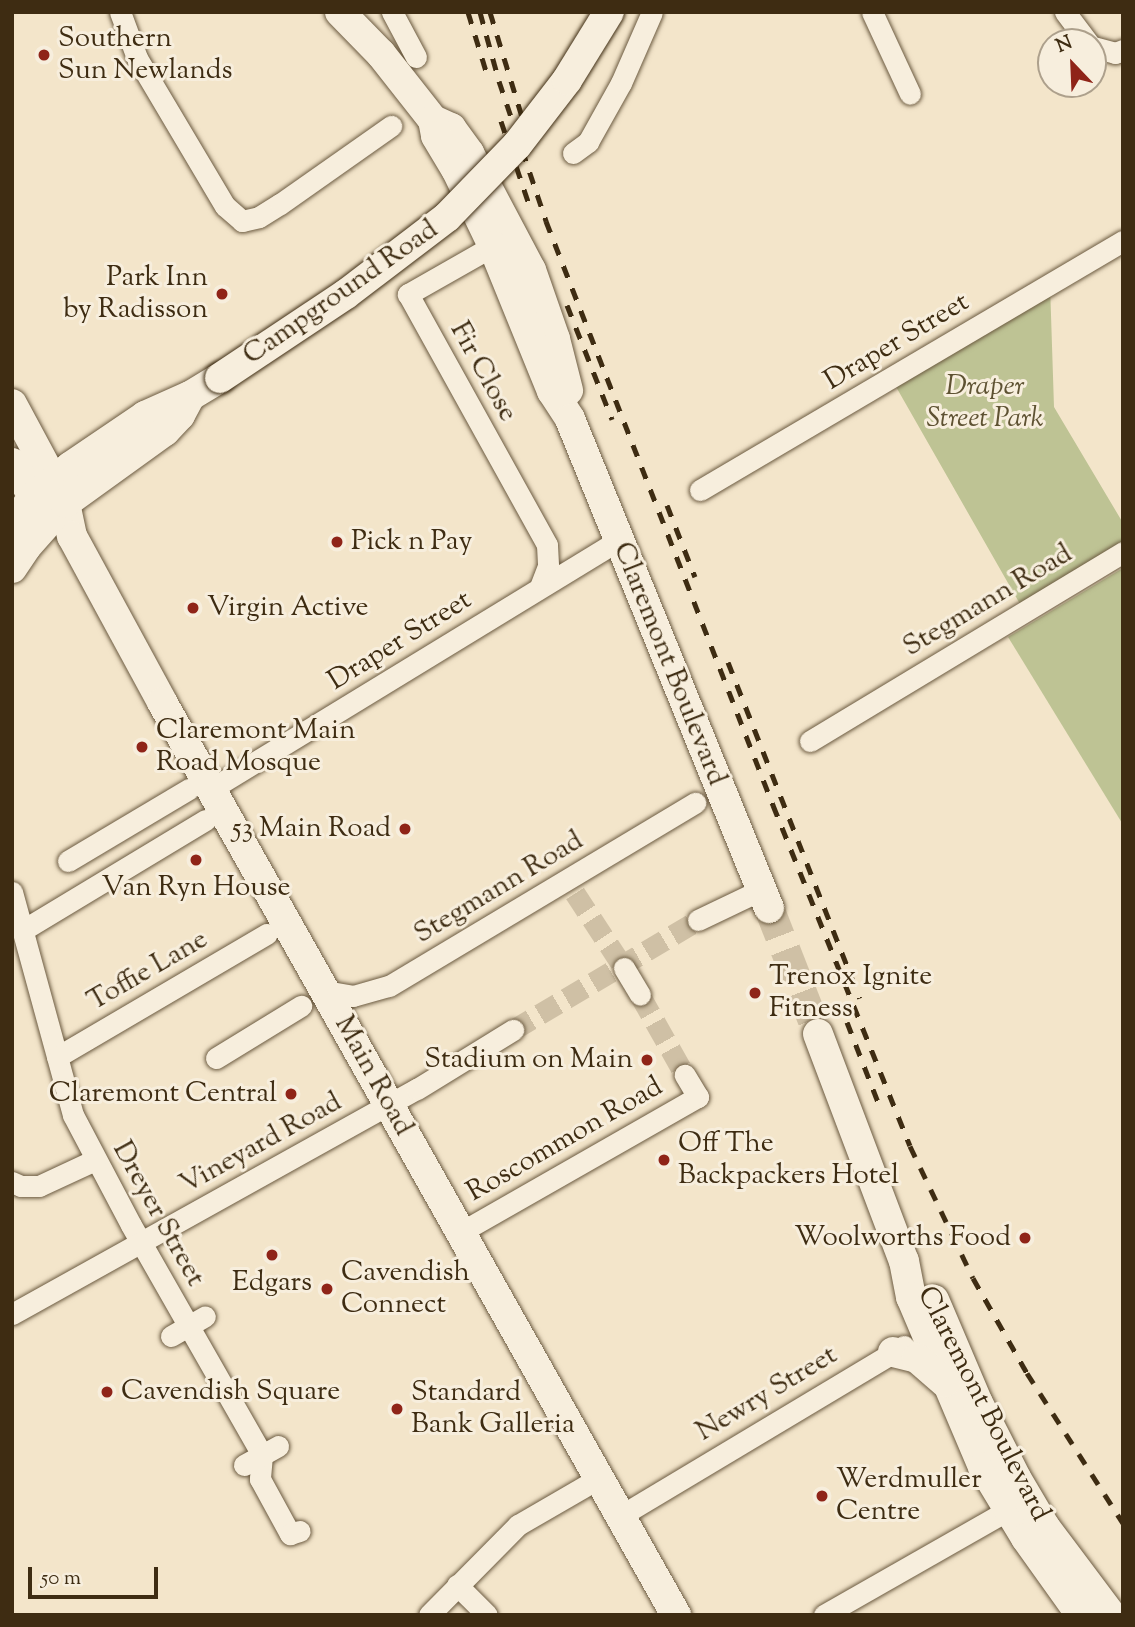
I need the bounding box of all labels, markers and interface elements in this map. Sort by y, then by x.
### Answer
place label: Southern Sun Newlands [58,22,233,88]
north arrow [1037,28,1107,98]
text: N [1052,30,1077,60]
marker: Southern Sun Newlands [36,47,52,63]
street label: Campground Road [237,213,445,373]
place label: Park Inn by Radisson [63,261,208,327]
marker: Park Inn by Radisson [214,286,230,302]
street label: Draper Street [819,286,975,398]
street label: Fir Close [442,316,524,428]
park label: Draper Street Park [927,370,1043,436]
place label: Pick n Pay [351,525,472,559]
marker: Pick n Pay [329,534,345,550]
street label: Stegmann Road [897,537,1079,665]
street label: Claremont Boulevard [605,538,733,790]
street label: Draper Street [322,584,478,698]
place label: Virgin Active [207,591,369,625]
marker: Virgin Active [185,600,201,616]
place label: Claremont Main Road Mosque [156,714,356,780]
marker: Claremont Main Road Mosque [134,739,150,755]
place label: 53 Main Road [232,812,391,846]
marker: 53 Main Road [397,821,413,837]
street label: Stegmann Road [408,824,590,952]
marker: Van Ryn House [188,852,204,868]
place label: Van Ryn House [101,871,291,905]
street label: Toffie Lane [82,923,214,1019]
place label: Trenox Ignite Fitness [769,960,932,1026]
marker: Trenox Ignite Fitness [747,985,763,1001]
street label: Main Road [326,1010,420,1142]
place label: Stadium on Main [424,1043,633,1077]
marker: Stadium on Main [639,1052,655,1068]
street label: Roscommon Road [461,1070,669,1210]
place label: Claremont Central [49,1077,277,1111]
street label: Vineyard Road [174,1086,348,1202]
marker: Claremont Central [283,1086,299,1102]
place label: Off The Backpackers Hotel [678,1127,899,1193]
street label: Dreyer Street [104,1136,212,1292]
marker: Off The Backpackers Hotel [656,1152,672,1168]
place label: Woolworths Food [794,1221,1011,1255]
marker: Woolworths Food [1017,1230,1033,1246]
marker: Edgars [264,1247,280,1263]
place label: Cavendish Connect [341,1256,470,1322]
place label: Edgars [232,1266,312,1300]
marker: Cavendish Connect [319,1281,335,1297]
street label: Claremont Boulevard [909,1281,1057,1527]
street label: Newry Street [691,1339,843,1449]
place label: Cavendish Square [121,1375,340,1409]
place label: Standard Bank Galleria [411,1376,575,1442]
marker: Cavendish Square [99,1384,115,1400]
marker: Standard Bank Galleria [389,1401,405,1417]
place label: Werdmuller Centre [836,1463,982,1529]
marker: Werdmuller Centre [814,1488,830,1504]
scale bar [32,1554,161,1598]
text: 50 m [41,1564,81,1594]

